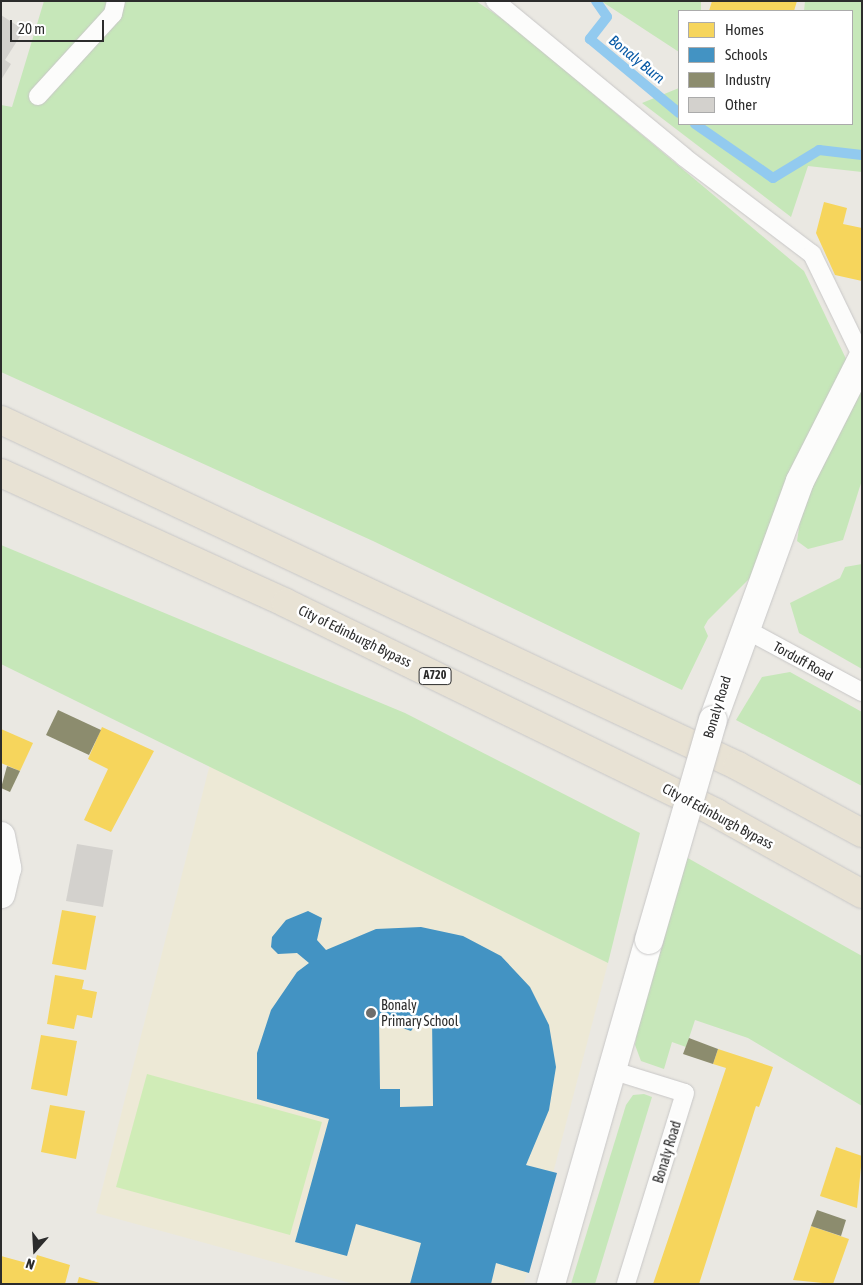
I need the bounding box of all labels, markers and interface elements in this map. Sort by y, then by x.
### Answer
scale bar [12,10,106,42]
legend [678,10,853,125]
text: 20 m [18,20,45,37]
text: Homes [725,21,764,38]
water label: Bonaly Burn [605,31,669,87]
text: Schools [725,46,768,63]
text: Industry [725,71,771,88]
text: Other [725,96,757,113]
street label: City of Edinburgh Bypass [296,601,414,671]
street label: Torduff Road [770,638,836,684]
road number: A720 [418,666,452,686]
street label: Bonaly Road [700,674,734,740]
street label: City of Edinburgh Bypass [660,780,776,852]
place label: Bonaly Primary School [381,997,458,1030]
marker: Bonaly Primary School [365,1007,377,1019]
street label: Bonaly Road [650,1119,684,1185]
north arrow [10,1225,60,1275]
text: N [24,1255,37,1273]

